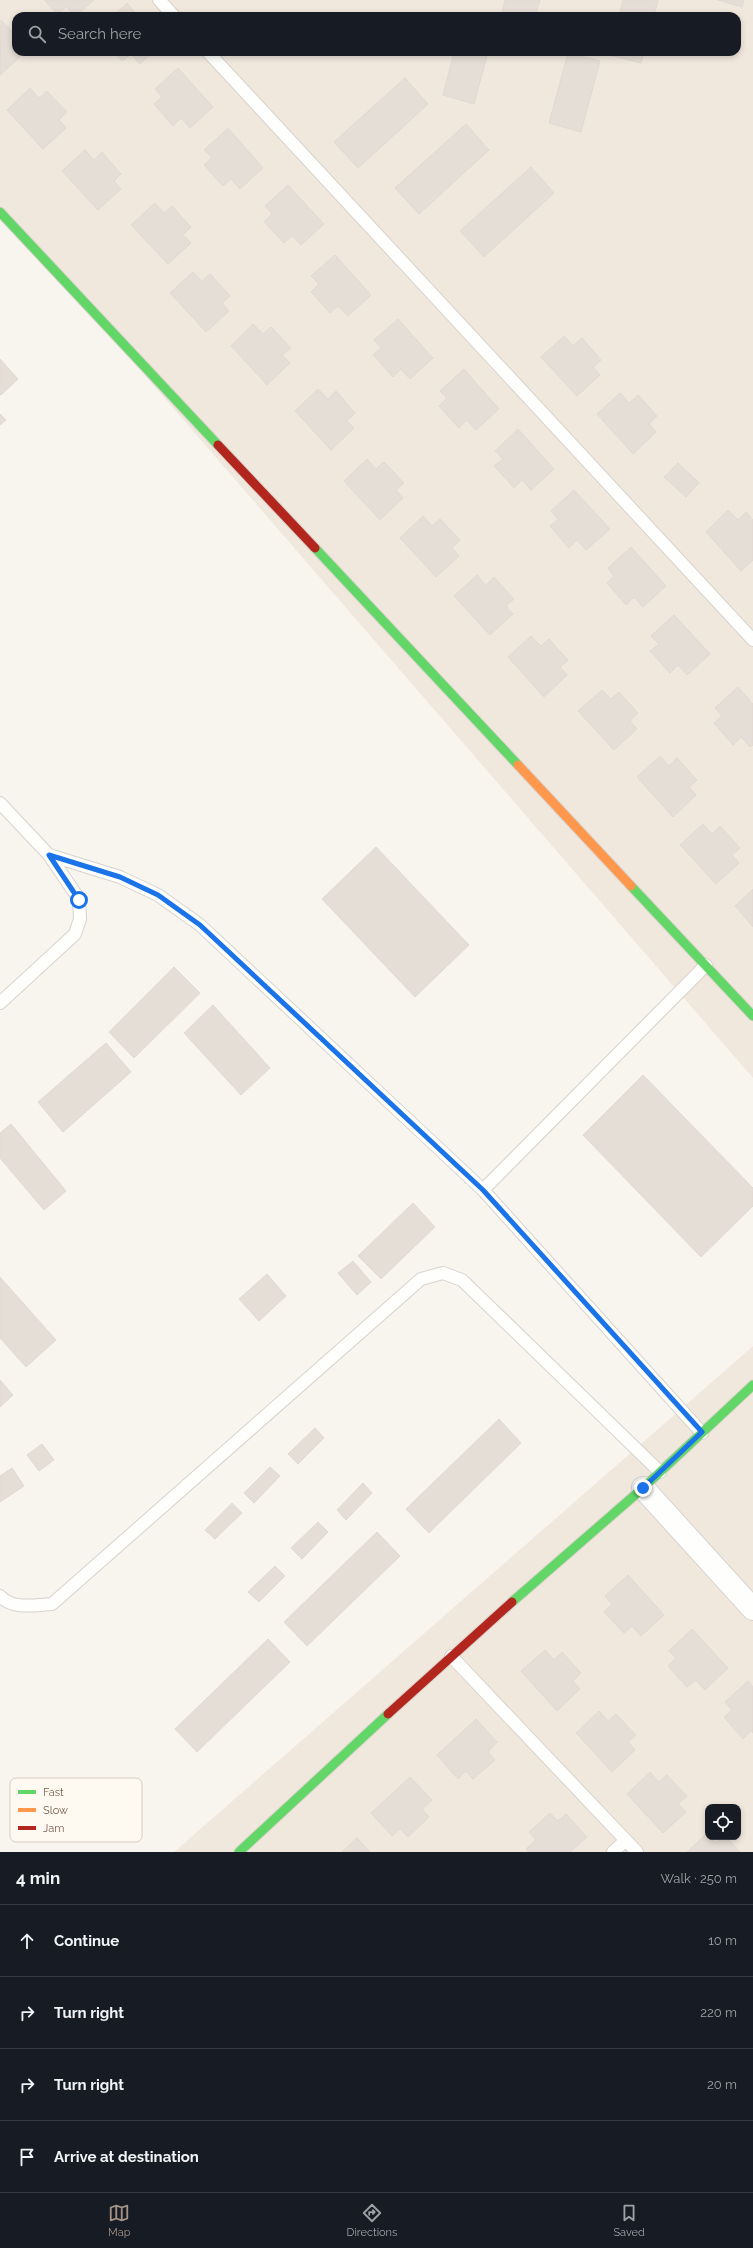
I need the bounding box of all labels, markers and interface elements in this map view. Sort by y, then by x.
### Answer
search box [12,12,741,56]
icon: search [26,23,48,45]
text: Search here [58,25,141,43]
route start [70,891,88,909]
route end [634,1479,652,1497]
legend [10,1778,142,1842]
text: Fast [43,1786,64,1799]
text: Slow [43,1804,68,1817]
map controls [705,1804,741,1840]
button: locate [705,1804,741,1840]
text: Jam [43,1822,64,1835]
text: 4 min [16,1868,60,1888]
text: Walk · 250 m [660,1871,737,1886]
icon: ahead [16,1930,38,1952]
text: Continue [54,1932,119,1950]
text: 10 m [708,1933,737,1948]
icon: right [16,2002,38,2024]
text: Turn right [54,2004,124,2022]
text: 220 m [700,2005,737,2020]
icon: right [16,2074,38,2096]
text: Turn right [54,2076,124,2094]
text: 20 m [707,2077,737,2092]
icon: arrive [16,2146,38,2168]
text: Arrive at destination [54,2148,199,2166]
tab: Map [108,2202,130,2239]
tab: Directions [347,2202,397,2239]
tab: Saved [613,2202,645,2239]

